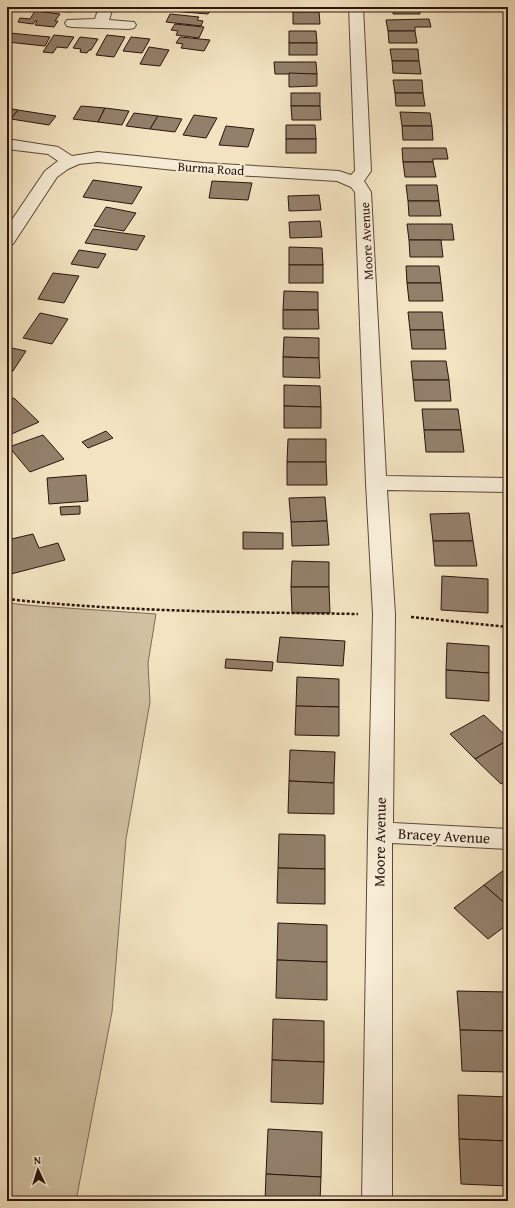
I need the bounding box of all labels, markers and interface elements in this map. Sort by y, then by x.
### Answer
street label: Burma Road [177,157,245,180]
street label: Moore Avenue [355,202,378,280]
street label: Moore Avenue [368,797,391,887]
street label: Bracey Avenue [397,823,491,848]
north arrow [18,1150,58,1190]
text: N [33,1152,42,1168]

